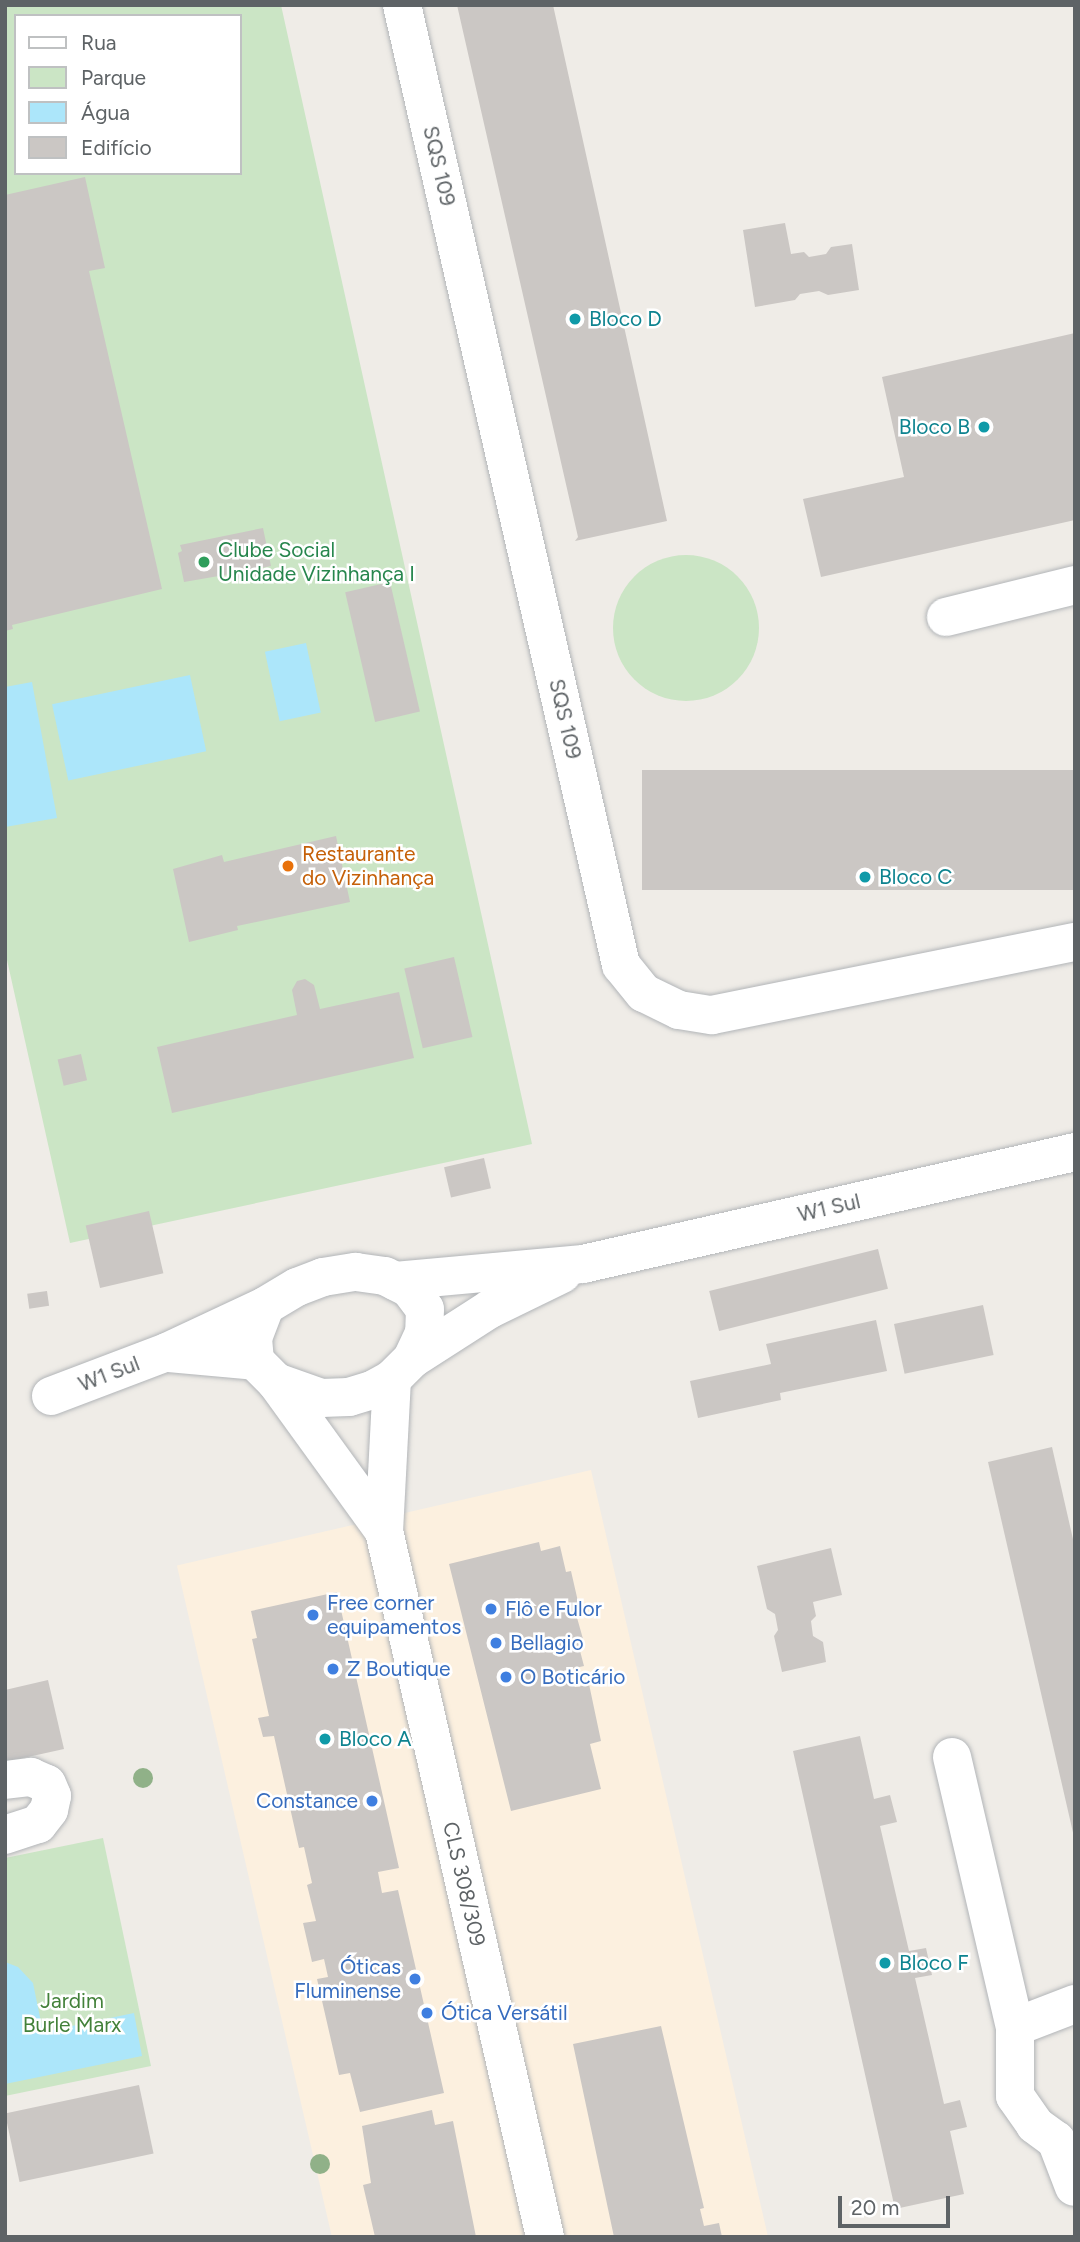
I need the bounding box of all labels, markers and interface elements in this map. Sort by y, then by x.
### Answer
legend [14,14,242,175]
text: Rua [81,30,117,55]
text: Parque [81,65,146,90]
text: Água [81,100,130,125]
street label: SQS 109 [418,124,460,208]
text: Edifício [81,135,152,160]
place label: Bloco D [589,306,662,332]
marker: Bloco D [567,311,583,327]
place label: Bloco B [899,414,970,440]
marker: Bloco B [976,419,992,435]
place label: Clube Social Unidade Vizinhança I [218,537,415,587]
marker: Clube Social Unidade Vizinhança I [196,554,212,570]
street label: SQS 109 [544,677,586,761]
place label: Restaurante do Vizinhança [302,841,434,891]
marker: Restaurante do Vizinhança [280,858,296,874]
place label: Bloco C [879,864,952,890]
marker: Bloco C [857,869,873,885]
street label: W1 Sul [795,1189,863,1227]
street label: W1 Sul [75,1351,143,1397]
place label: Free corner equipamentos [327,1590,461,1640]
place label: Flô e Fulor [505,1596,602,1622]
marker: Flô e Fulor [483,1601,499,1617]
marker: Free corner equipamentos [305,1607,321,1623]
place label: Bellagio [510,1630,584,1656]
marker: Bellagio [488,1635,504,1651]
place label: Z Boutique [347,1656,451,1682]
marker: Z Boutique [325,1661,341,1677]
place label: O Boticário [520,1664,626,1690]
marker: O Boticário [498,1669,514,1685]
place label: Bloco A [339,1726,412,1752]
marker: Bloco A [317,1731,333,1747]
place label: Constance [256,1788,358,1814]
marker: Constance [364,1793,380,1809]
street label: CLS 308/309 [437,1819,491,1949]
place label: Bloco F [899,1950,969,1976]
place label: Óticas Fluminense [294,1954,401,2004]
marker: Bloco F [877,1955,893,1971]
marker: Óticas Fluminense [407,1971,423,1987]
park label: Jardim Burle Marx [23,1988,121,2038]
place label: Ótica Versátil [441,2000,568,2026]
marker: Ótica Versátil [419,2005,435,2021]
scale bar [842,2182,954,2226]
text: 20 m [851,2195,899,2220]

